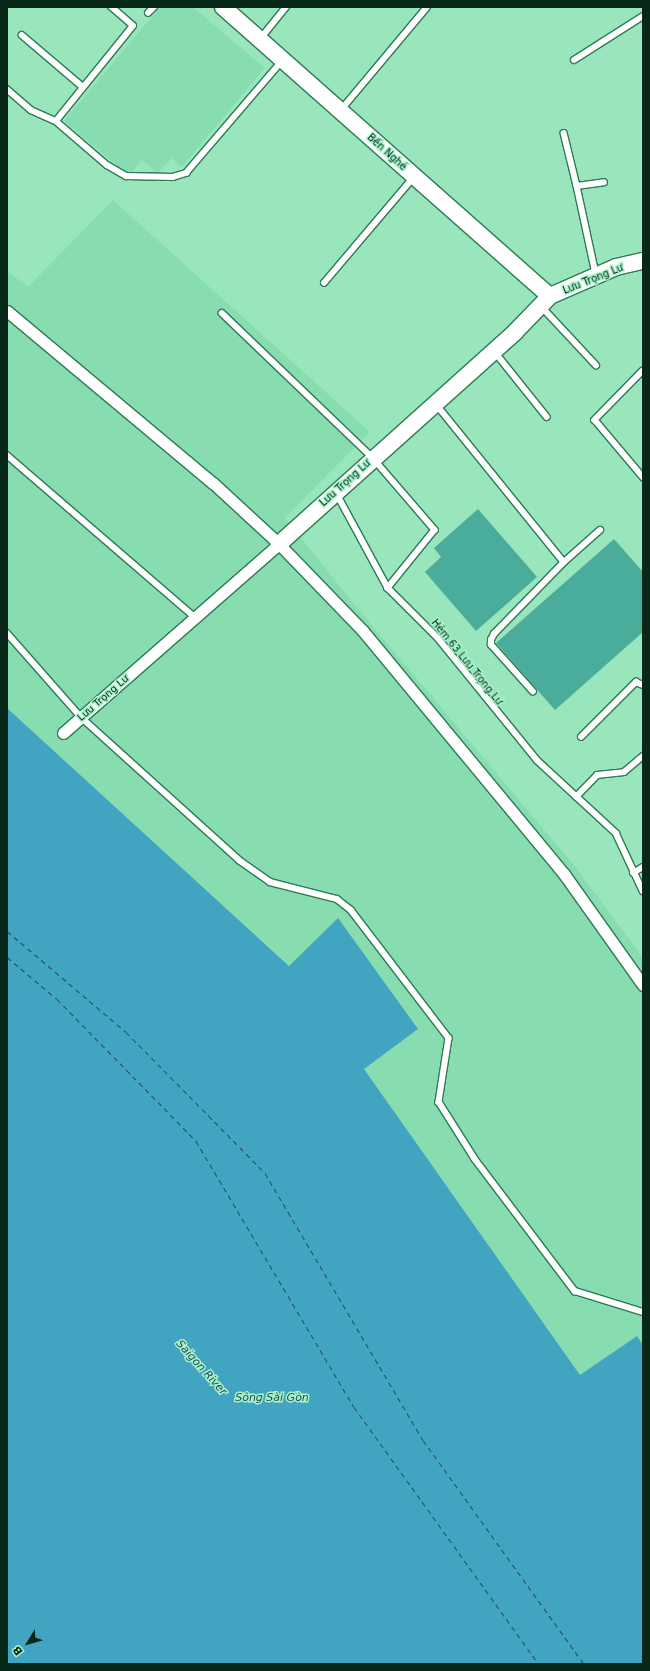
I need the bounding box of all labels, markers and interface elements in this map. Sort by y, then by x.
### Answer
street label: Bến Nghé [365,131,409,173]
street label: Lưu Trọng Lư [561,261,625,297]
street label: Lưu Trọng Lư [317,457,373,509]
street label: Hẻm 63 Lưu Trọng Lư [429,617,505,707]
street label: Lưu Trọng Lư [75,672,131,724]
water label: Saigon River [173,1338,229,1398]
water label: Sông Sài Gòn [235,1391,309,1405]
north arrow [8,1623,48,1663]
text: B [10,1643,26,1658]

